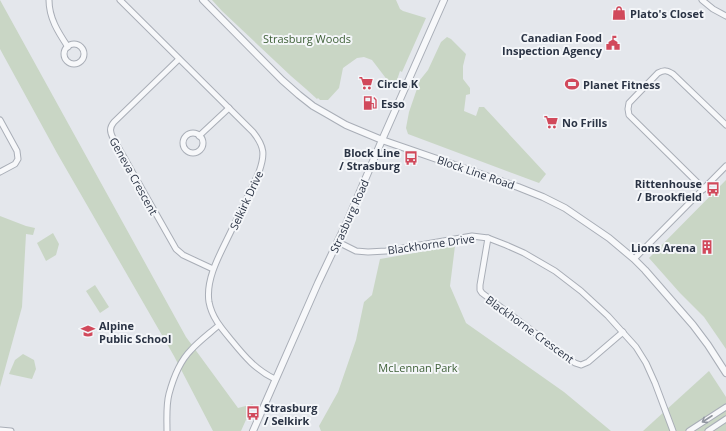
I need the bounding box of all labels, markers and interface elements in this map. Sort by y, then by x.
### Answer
shop icon: Plato's Closet [611,5,627,21]
place label: Plato's Closet [630,6,704,21]
place label: Canadian Food Inspection Agency [502,30,603,58]
park label: Strasburg Woods [263,31,351,46]
public building icon: Canadian Food Inspection Agency [605,35,621,51]
supermarket icon: Circle K [358,75,374,91]
place label: Circle K [377,76,419,91]
sports icon: Planet Fitness [564,76,580,92]
place label: Planet Fitness [583,77,661,92]
fuel station icon: Esso [362,95,378,111]
place label: Esso [381,96,405,111]
supermarket icon: No Frills [543,114,559,130]
place label: No Frills [562,115,608,130]
street label: Geneva Crescent [106,135,162,218]
place label: Block Line / Strasburg [339,145,401,173]
bus stop icon: Block Line / Strasburg [403,150,419,166]
street label: Block Line Road [435,152,517,192]
street label: Selkirk Drive [226,168,266,232]
place label: Rittenhouse / Brookfield [635,176,702,204]
street label: Strasburg Road [326,177,372,255]
bus stop icon: Rittenhouse / Brookfield [705,181,721,197]
street label: Blackhorne Drive [387,230,475,258]
building icon: Lions Arena [699,239,715,255]
place label: Lions Arena [631,240,696,255]
street label: Blackhorne Crescent [483,292,577,366]
place label: Alpine Public School [99,318,171,346]
school or university icon: Alpine Public School [80,323,96,339]
park label: McLennan Park [378,360,458,375]
place label: Strasburg / Selkirk [264,400,318,428]
bus stop icon: Strasburg / Selkirk [245,405,261,421]
one-way arrow [702,415,713,423]

